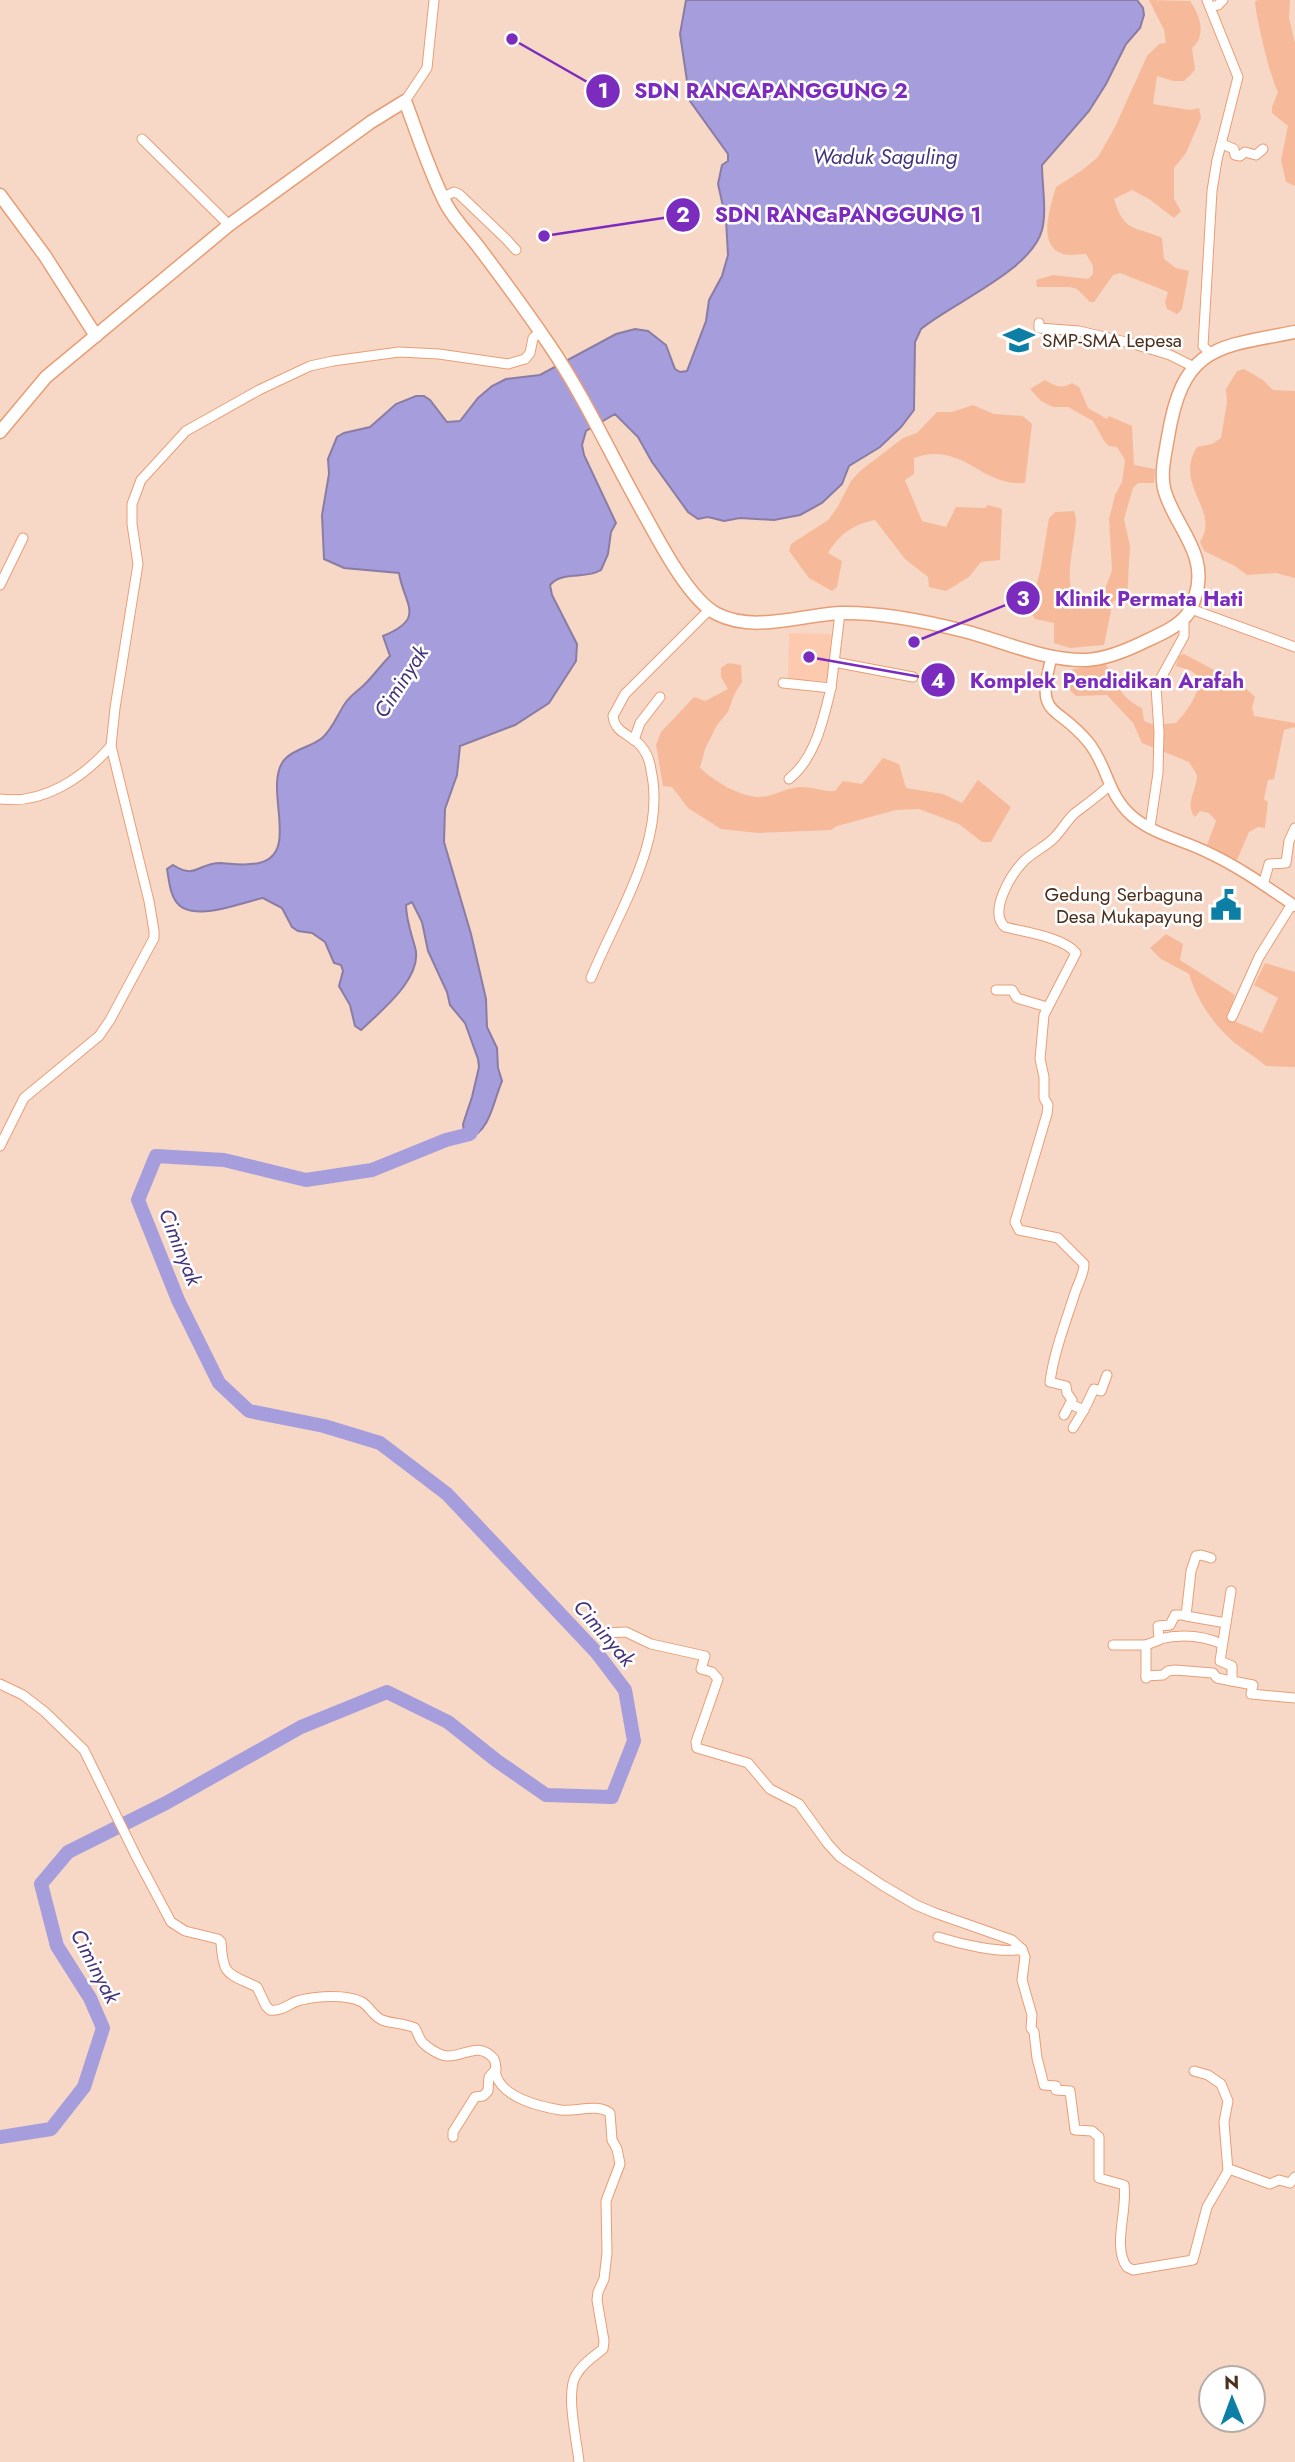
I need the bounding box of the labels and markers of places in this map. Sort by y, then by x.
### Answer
callout: SDN RANCAPANGGUNG 2 [585,70,922,112]
callout: SDN RANCaPANGGUNG 1 [665,194,995,236]
school or university icon: SMP-SMA Lepesa [1002,323,1036,357]
place label: SMP-SMA Lepesa [1042,327,1182,354]
callout: Klinik Permata Hati [1006,577,1257,619]
callout: Komplek Pendidikan Arafah [921,659,1258,701]
place label: Gedung Serbaguna Desa Mukapayung [1045,881,1203,930]
public building icon: Gedung Serbaguna Desa Mukapayung [1209,888,1243,922]

